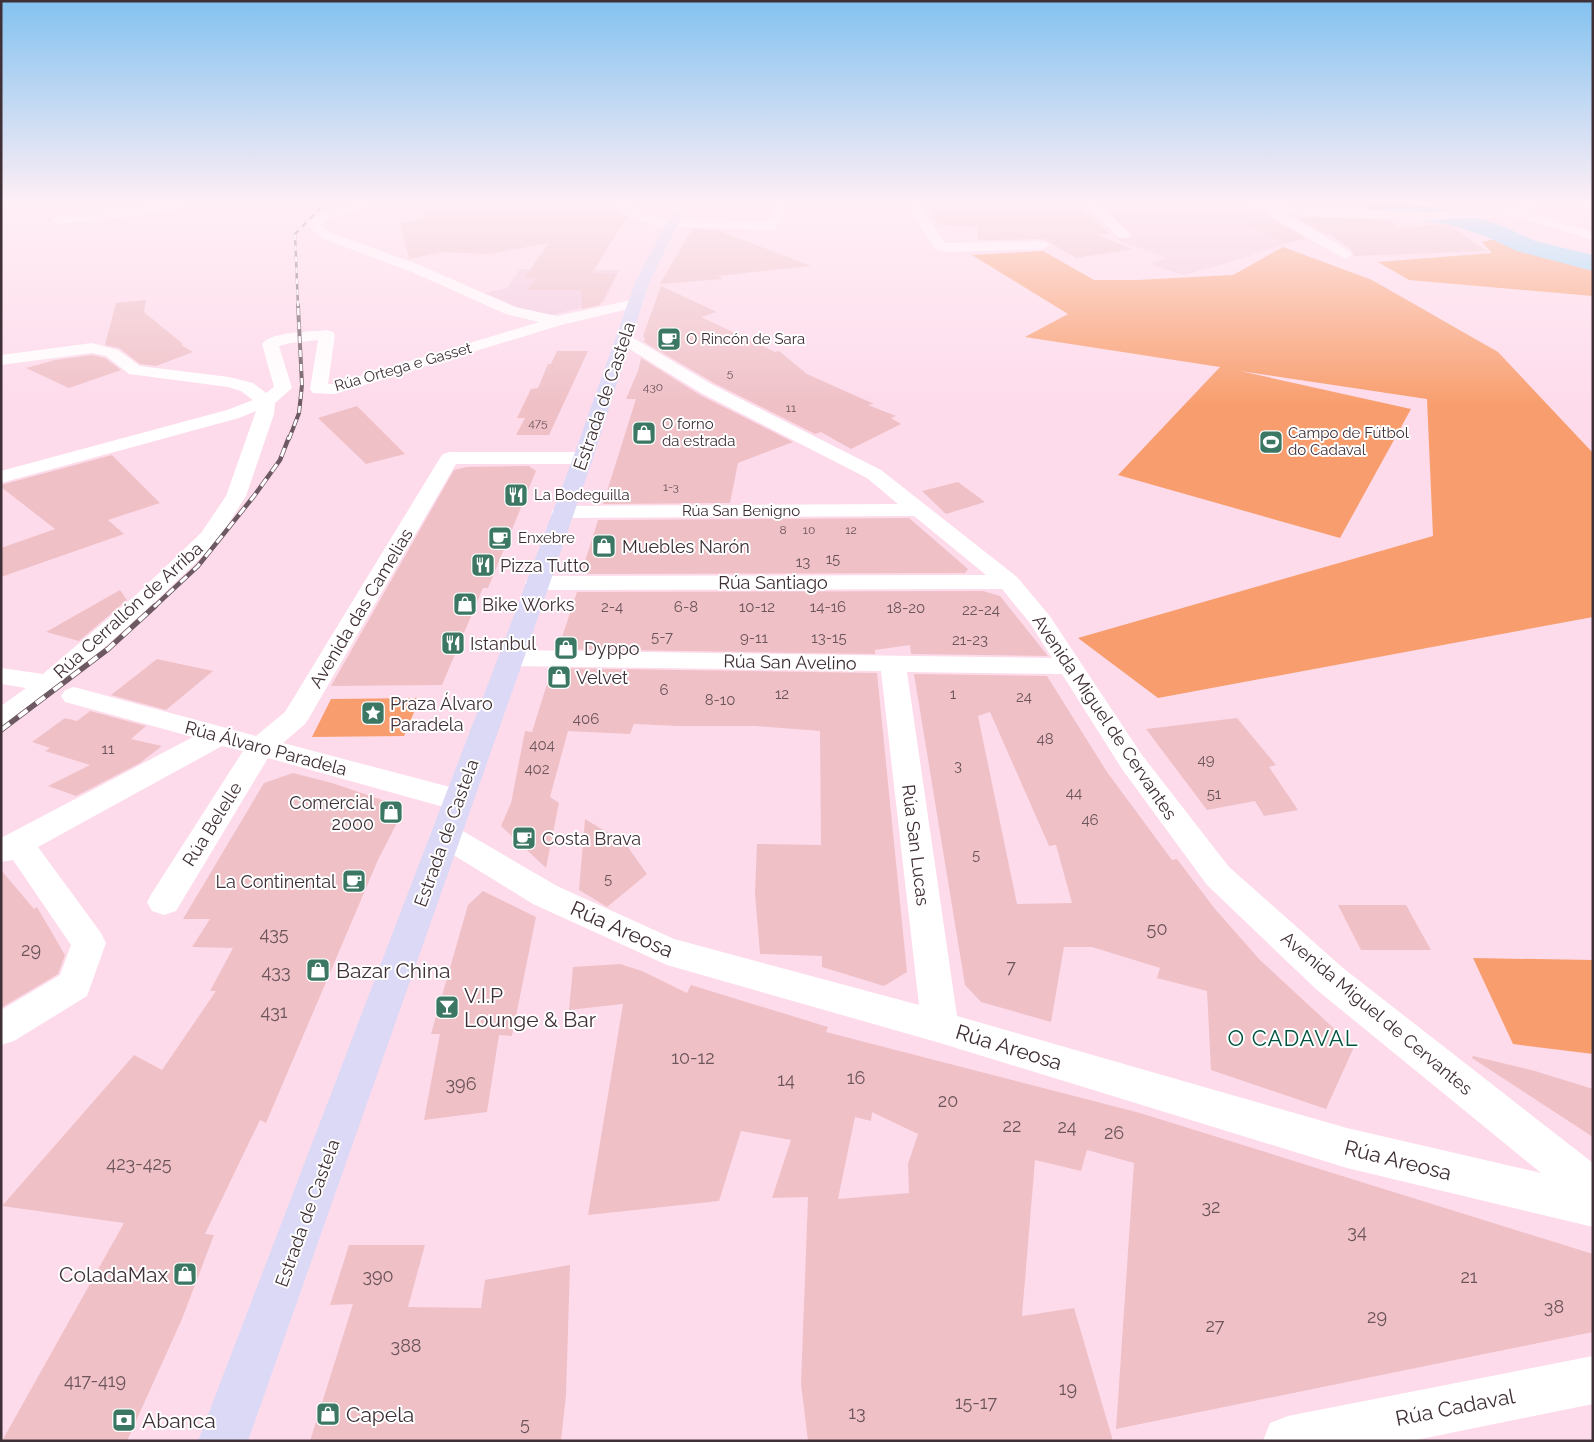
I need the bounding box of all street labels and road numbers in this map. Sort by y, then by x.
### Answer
street label: Estrada de Castela [569,319,639,473]
street label: Rúa Ortega e Gasset [332,339,474,395]
street label: Rúa San Benigno [682,502,800,520]
street label: Avenida das Camelias [305,524,417,692]
street label: Rúa Cerrallón de Arriba [49,538,207,682]
street label: Rúa Santiago [718,572,828,593]
street label: Avenida Miguel de Cervantes [1028,611,1182,824]
street label: Rúa San Avelino [723,650,857,674]
street label: Rúa Álvaro Paradela [183,715,350,780]
street label: Estrada de Castela [410,756,482,910]
street label: Rúa Belelle [178,778,246,870]
street label: Rúa San Lucas [898,783,934,907]
street label: Rúa Areosa [567,895,677,963]
street label: Avenida Miguel de Cervantes [1277,927,1477,1099]
street label: Rúa Areosa [953,1019,1065,1075]
street label: Rúa Areosa [1342,1135,1454,1185]
street label: Estrada de Castela [271,1136,343,1290]
street label: Rúa Cadaval [1393,1383,1517,1431]

